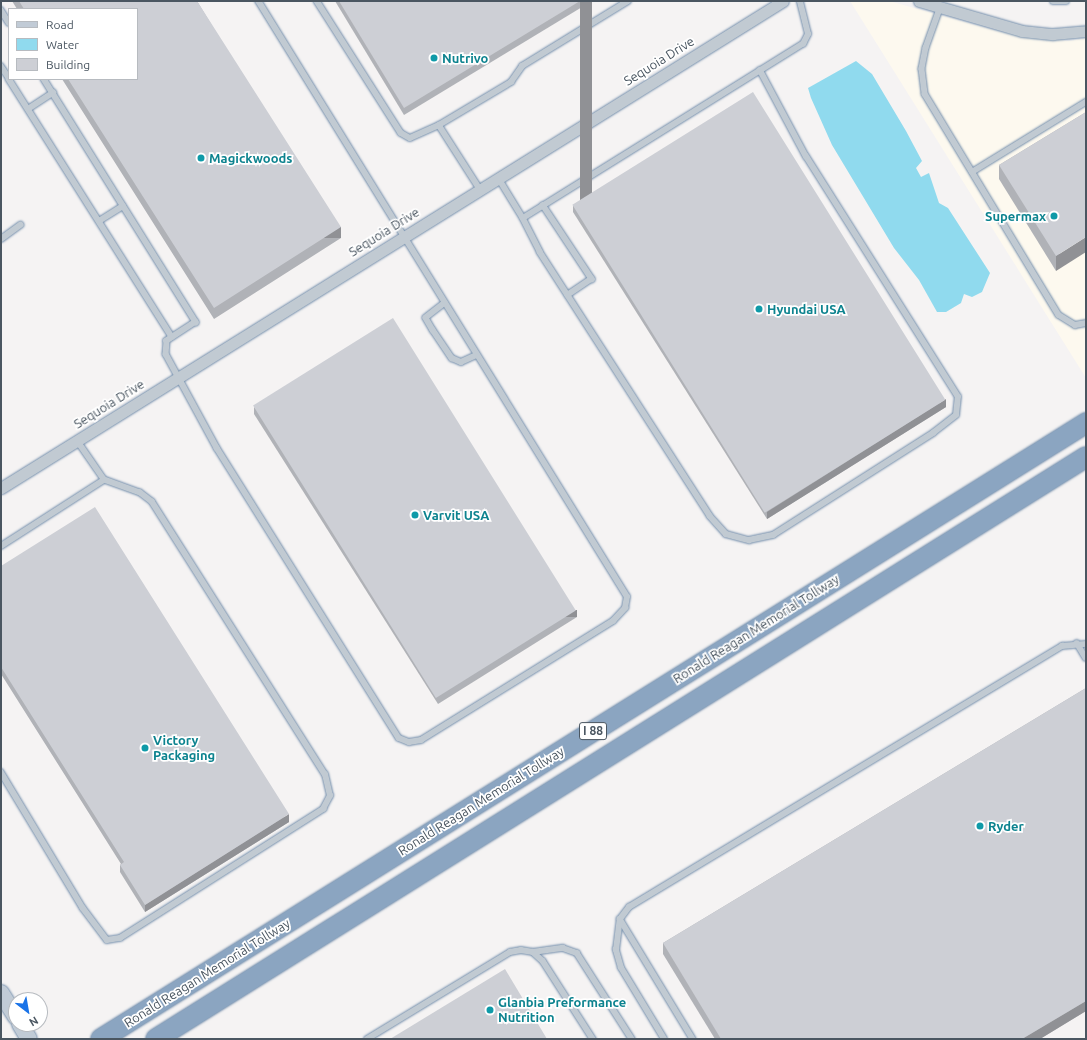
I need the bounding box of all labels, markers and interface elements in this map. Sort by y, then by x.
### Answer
legend [8,8,138,80]
text: Road [46,18,74,31]
street label: Sequoia Drive [621,33,697,89]
text: Water [46,38,79,51]
place label: Nutrivo [442,50,488,66]
marker: Nutrivo [429,53,439,63]
text: Building [46,58,90,71]
place label: Magickwoods [209,150,292,166]
marker: Magickwoods [196,153,206,163]
street label: Sequoia Drive [346,204,422,260]
place label: Supermax [985,208,1046,224]
marker: Supermax [1049,211,1059,221]
place label: Hyundai USA [767,301,846,317]
marker: Hyundai USA [754,304,764,314]
street label: Sequoia Drive [71,376,147,432]
place label: Varvit USA [423,507,489,523]
marker: Varvit USA [410,510,420,520]
street label: Ronald Reagan Memorial Tollway [670,571,842,687]
road number: I 88 [579,721,607,741]
place label: Victory Packaging [153,733,215,764]
marker: Victory Packaging [140,743,150,753]
street label: Ronald Reagan Memorial Tollway [395,743,567,859]
place label: Ryder [988,818,1024,834]
marker: Ryder [975,821,985,831]
street label: Ronald Reagan Memorial Tollway [121,915,293,1031]
north arrow [8,992,48,1032]
place label: Glanbia Preformance Nutrition [498,995,626,1026]
marker: Glanbia Preformance Nutrition [485,1005,495,1015]
text: N [27,1014,40,1029]

